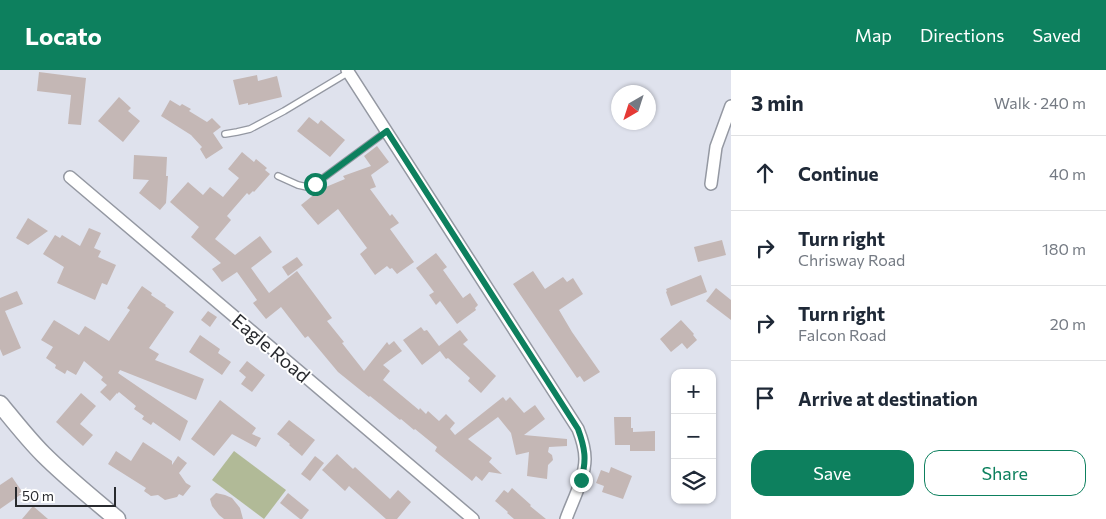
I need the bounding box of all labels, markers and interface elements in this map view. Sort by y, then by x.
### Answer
text: Locato [25,21,102,50]
text: Map [855,24,892,46]
text: Directions [920,24,1004,46]
text: Saved [1032,24,1081,46]
north arrow [611,85,656,130]
text: 3 min [751,90,804,115]
text: Walk · 240 m [994,93,1086,112]
icon: ahead [751,159,779,187]
text: Continue [798,162,878,185]
text: 40 m [1049,164,1086,183]
route start [304,173,327,196]
text: Turn right [798,227,885,250]
icon: right [751,234,779,262]
text: 180 m [1042,239,1086,258]
text: Chrisway Road [798,250,905,269]
text: Turn right [798,302,885,325]
street label: Eagle Road [228,308,315,387]
icon: right [751,309,779,337]
text: 20 m [1050,314,1086,333]
text: Falcon Road [798,325,886,344]
map controls [671,369,716,504]
button: + [671,369,716,414]
icon: arrive [751,384,779,412]
text: Arrive at destination [798,387,978,410]
button: − [671,414,716,459]
button: Save [751,450,914,496]
button: Share [924,450,1086,496]
button: layers [671,459,716,504]
route end [570,469,593,492]
scale bar [15,484,116,507]
text: 50 m [22,487,54,504]

